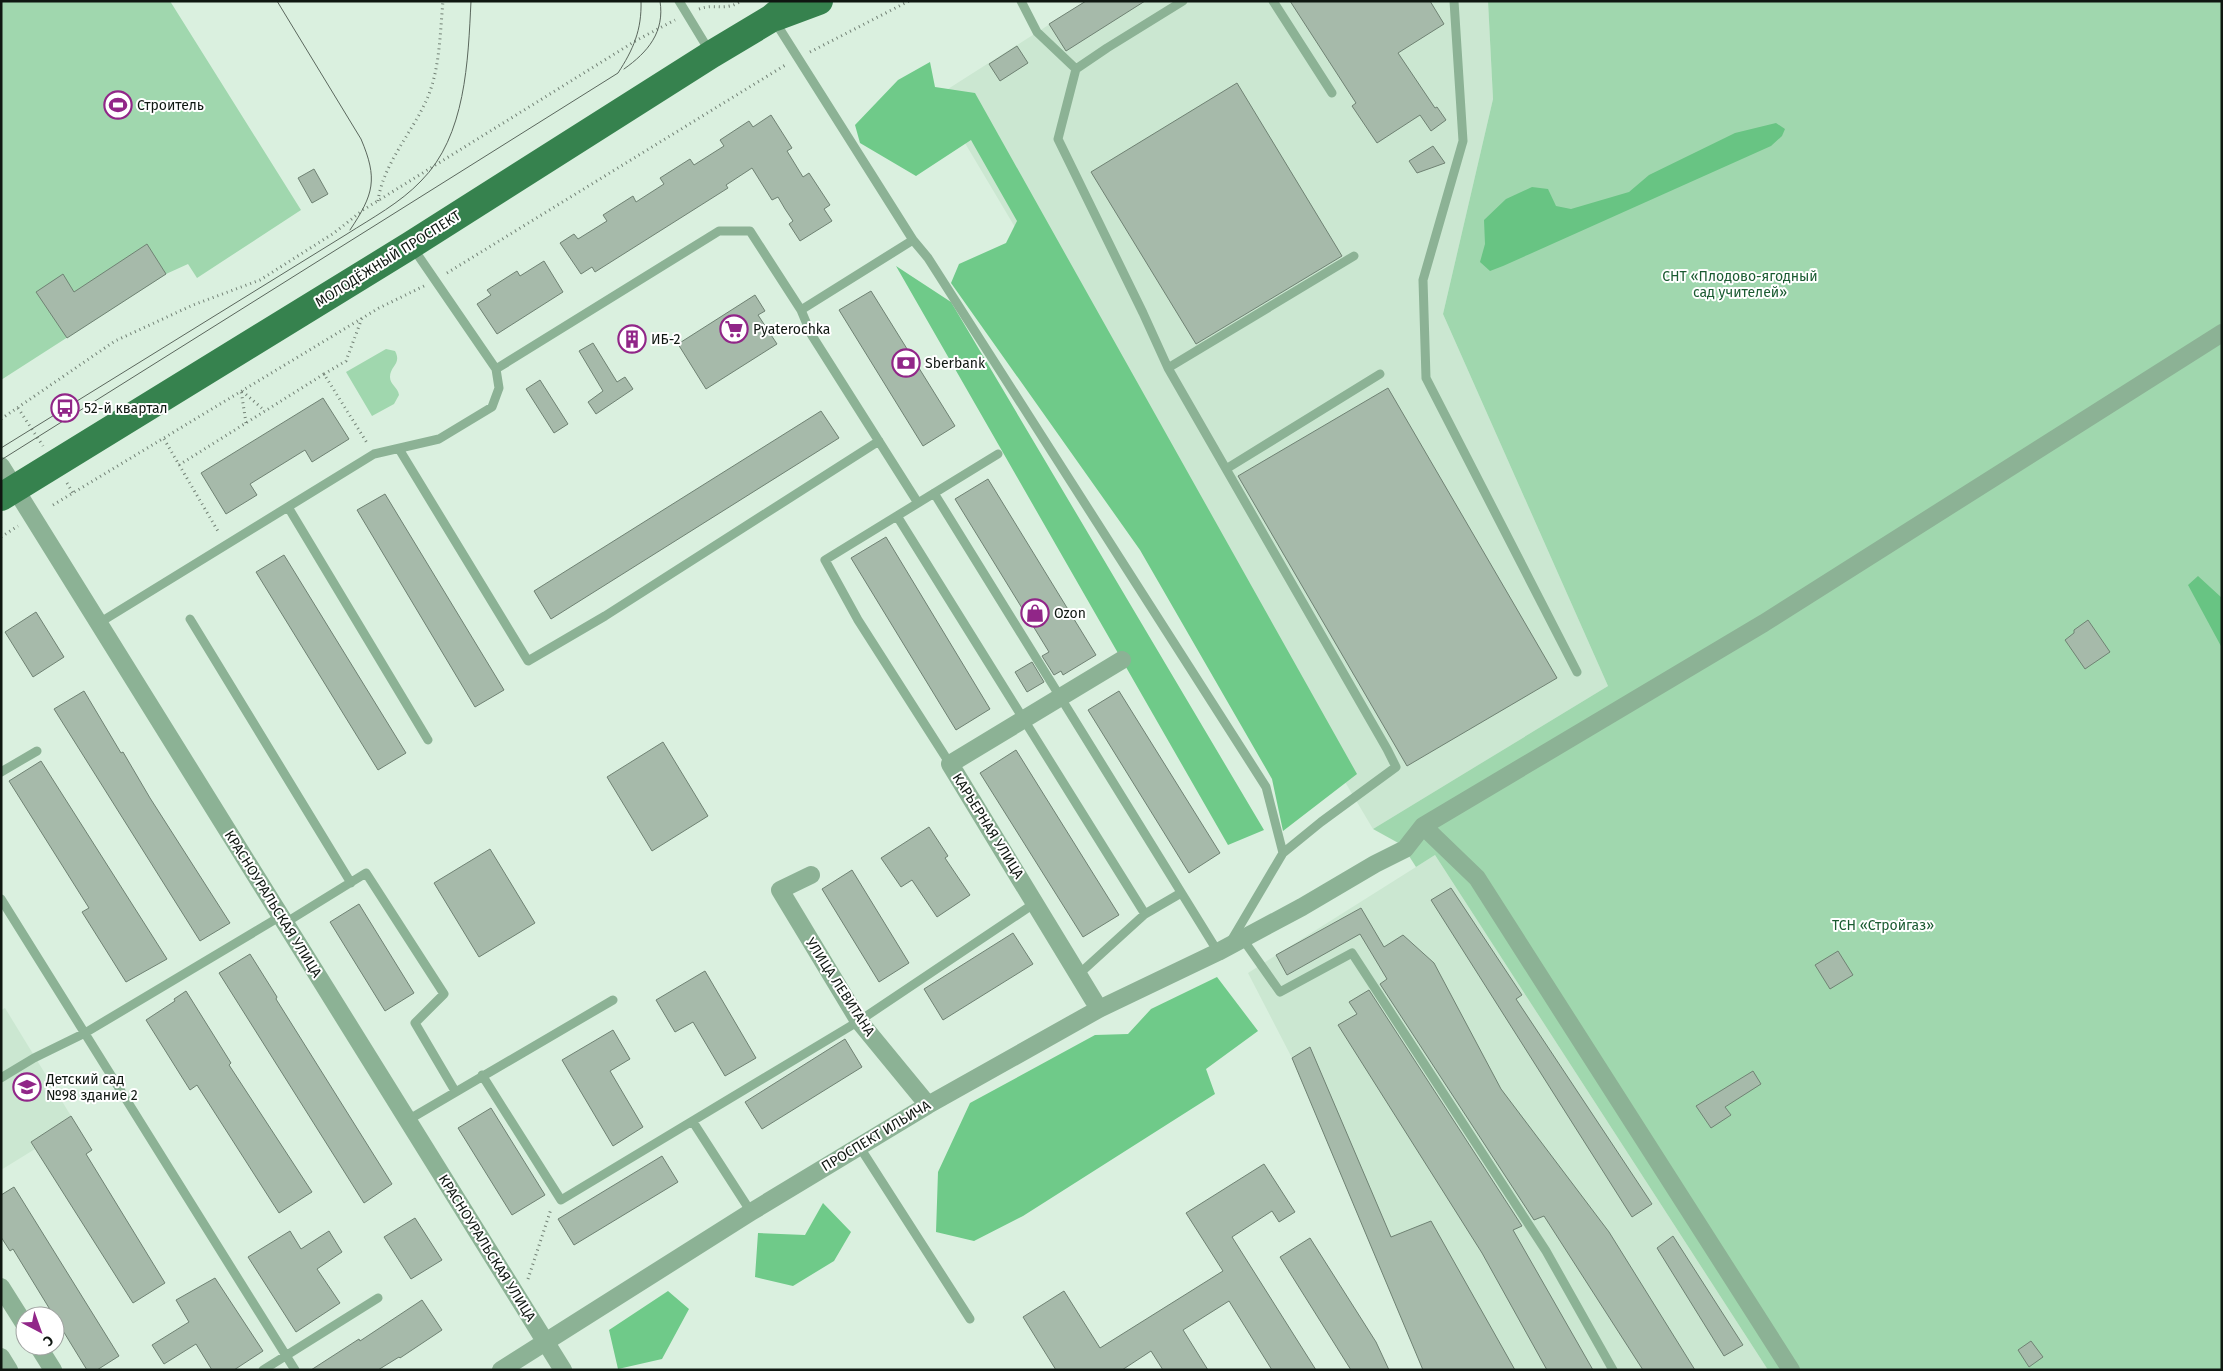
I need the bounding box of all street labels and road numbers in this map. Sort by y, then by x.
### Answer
street label: МОЛОДЁЖНЫЙ ПРОСПЕКТ [312,207,464,311]
street label: КАРЬЕРНАЯ УЛИЦА [949,770,1027,882]
street label: КРАСНОУРАЛЬСКАЯ УЛИЦА [221,827,325,981]
street label: УЛИЦА ЛЕВИТАНА [802,935,878,1039]
street label: ПРОСПЕКТ ИЛЬИЧА [818,1097,934,1175]
street label: КРАСНОУРАЛЬСКАЯ УЛИЦА [435,1171,539,1325]

